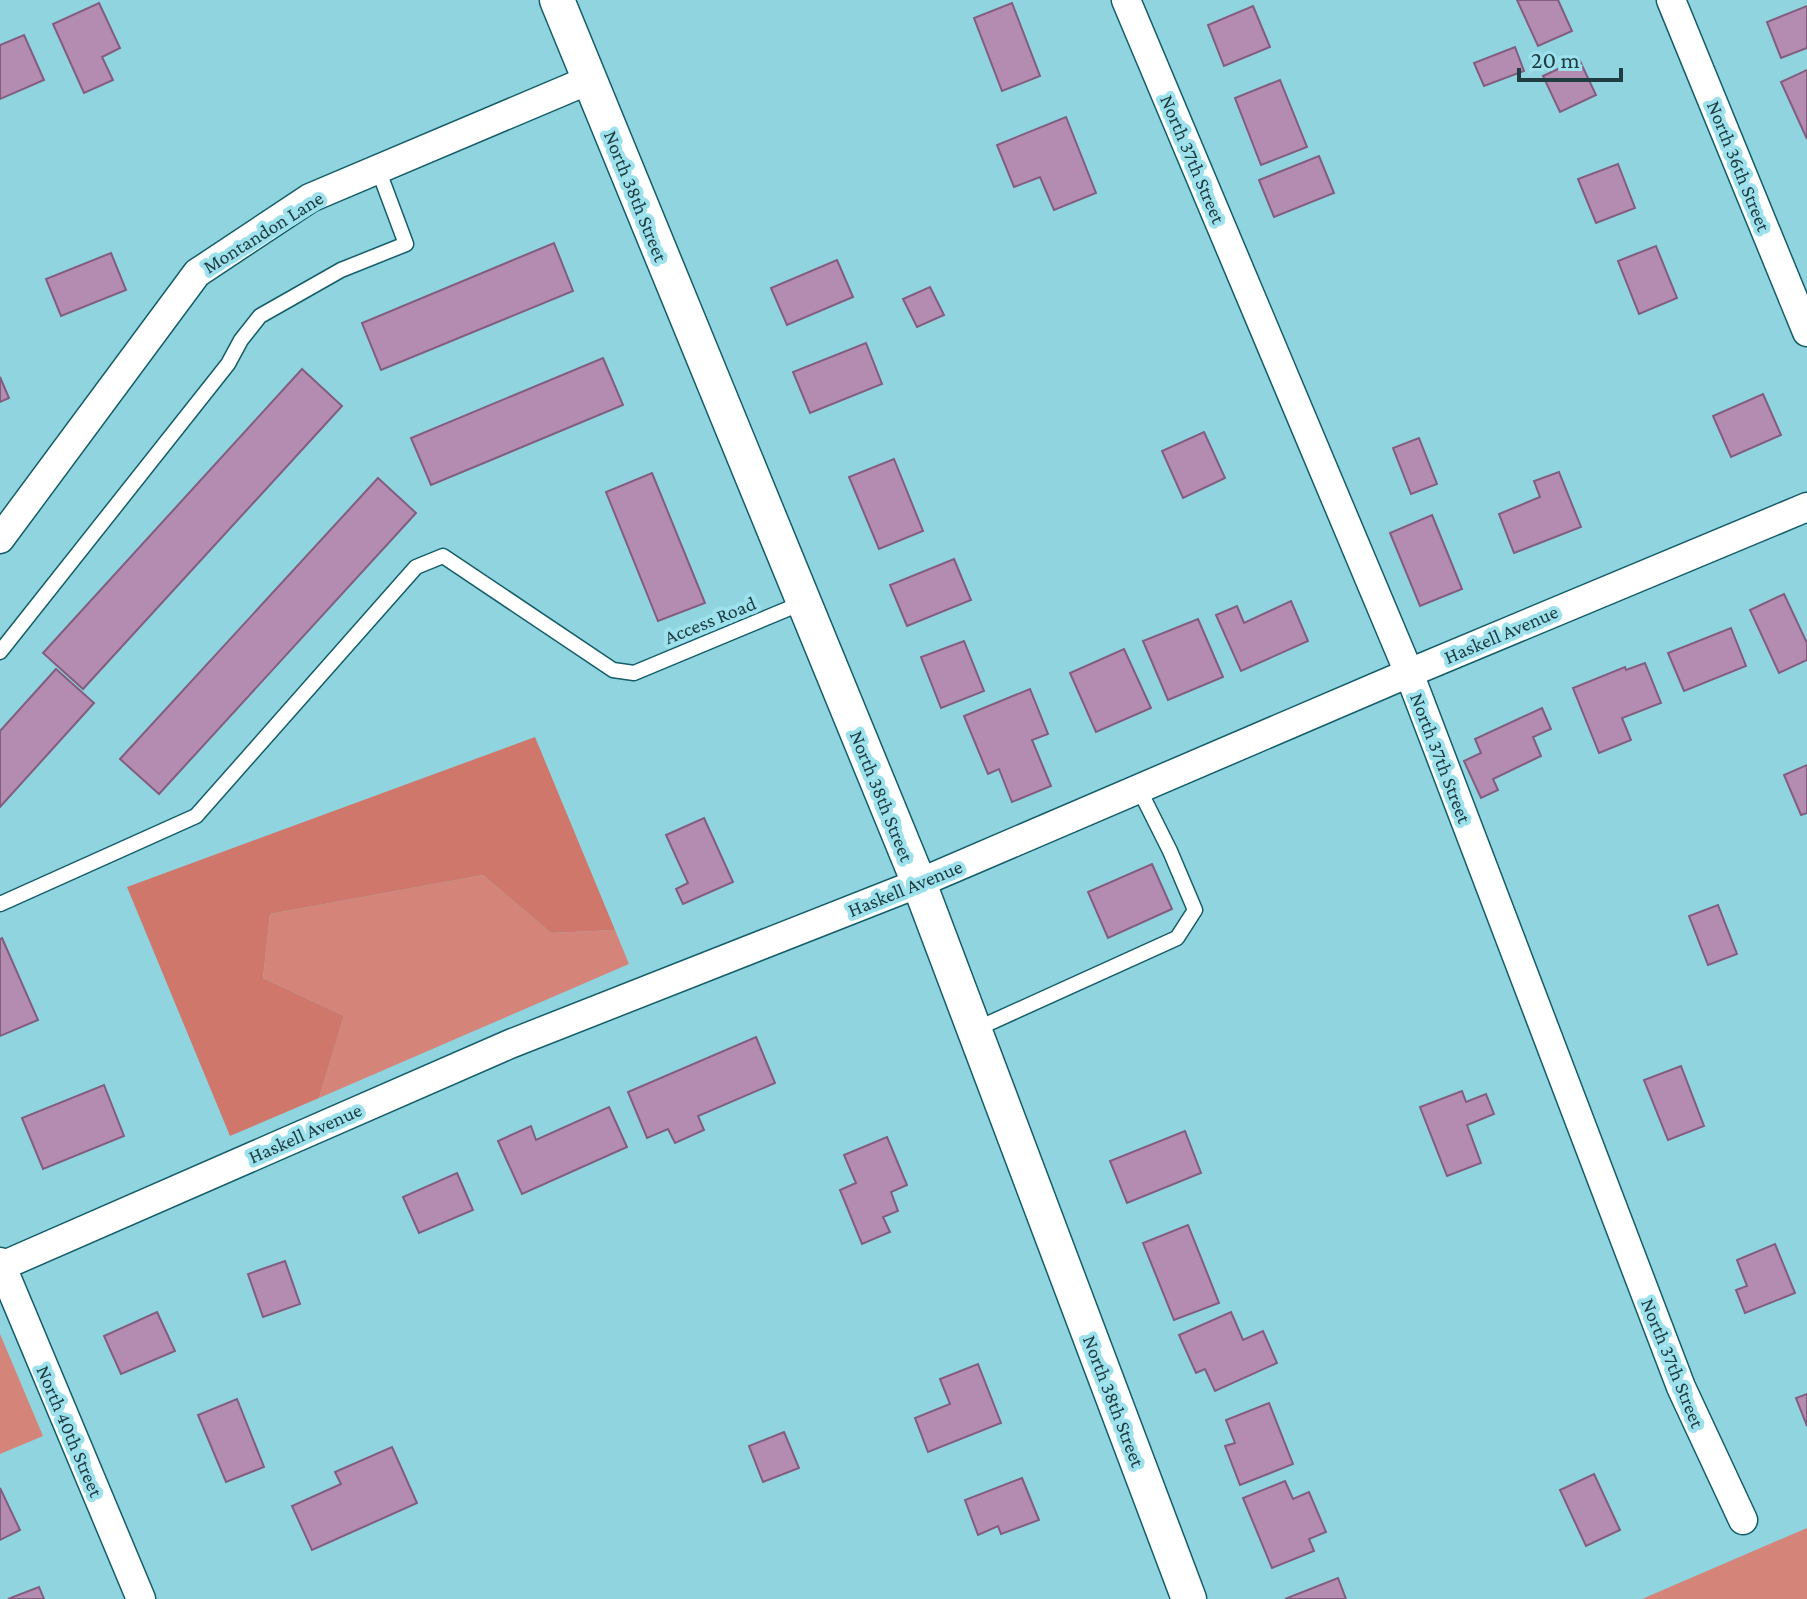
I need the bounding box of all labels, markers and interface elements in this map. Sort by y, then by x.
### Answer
scale bar [1519,32,1621,82]
text: 20 m [1531,46,1580,73]
street label: North 37th Street [1156,91,1230,227]
street label: North 36th Street [1703,98,1775,235]
street label: North 38th Street [600,127,672,265]
street label: Montandon Lane [199,186,327,278]
street label: Access Road [661,592,759,648]
street label: Haskell Avenue [1441,600,1561,668]
street label: North 37th Street [1406,690,1476,827]
street label: North 38th Street [846,727,918,865]
street label: Haskell Avenue [845,855,966,921]
street label: Haskell Avenue [245,1098,365,1168]
street label: North 37th Street [1637,1295,1709,1431]
street label: North 38th Street [1079,1332,1149,1470]
street label: North 40th Street [32,1362,108,1500]

